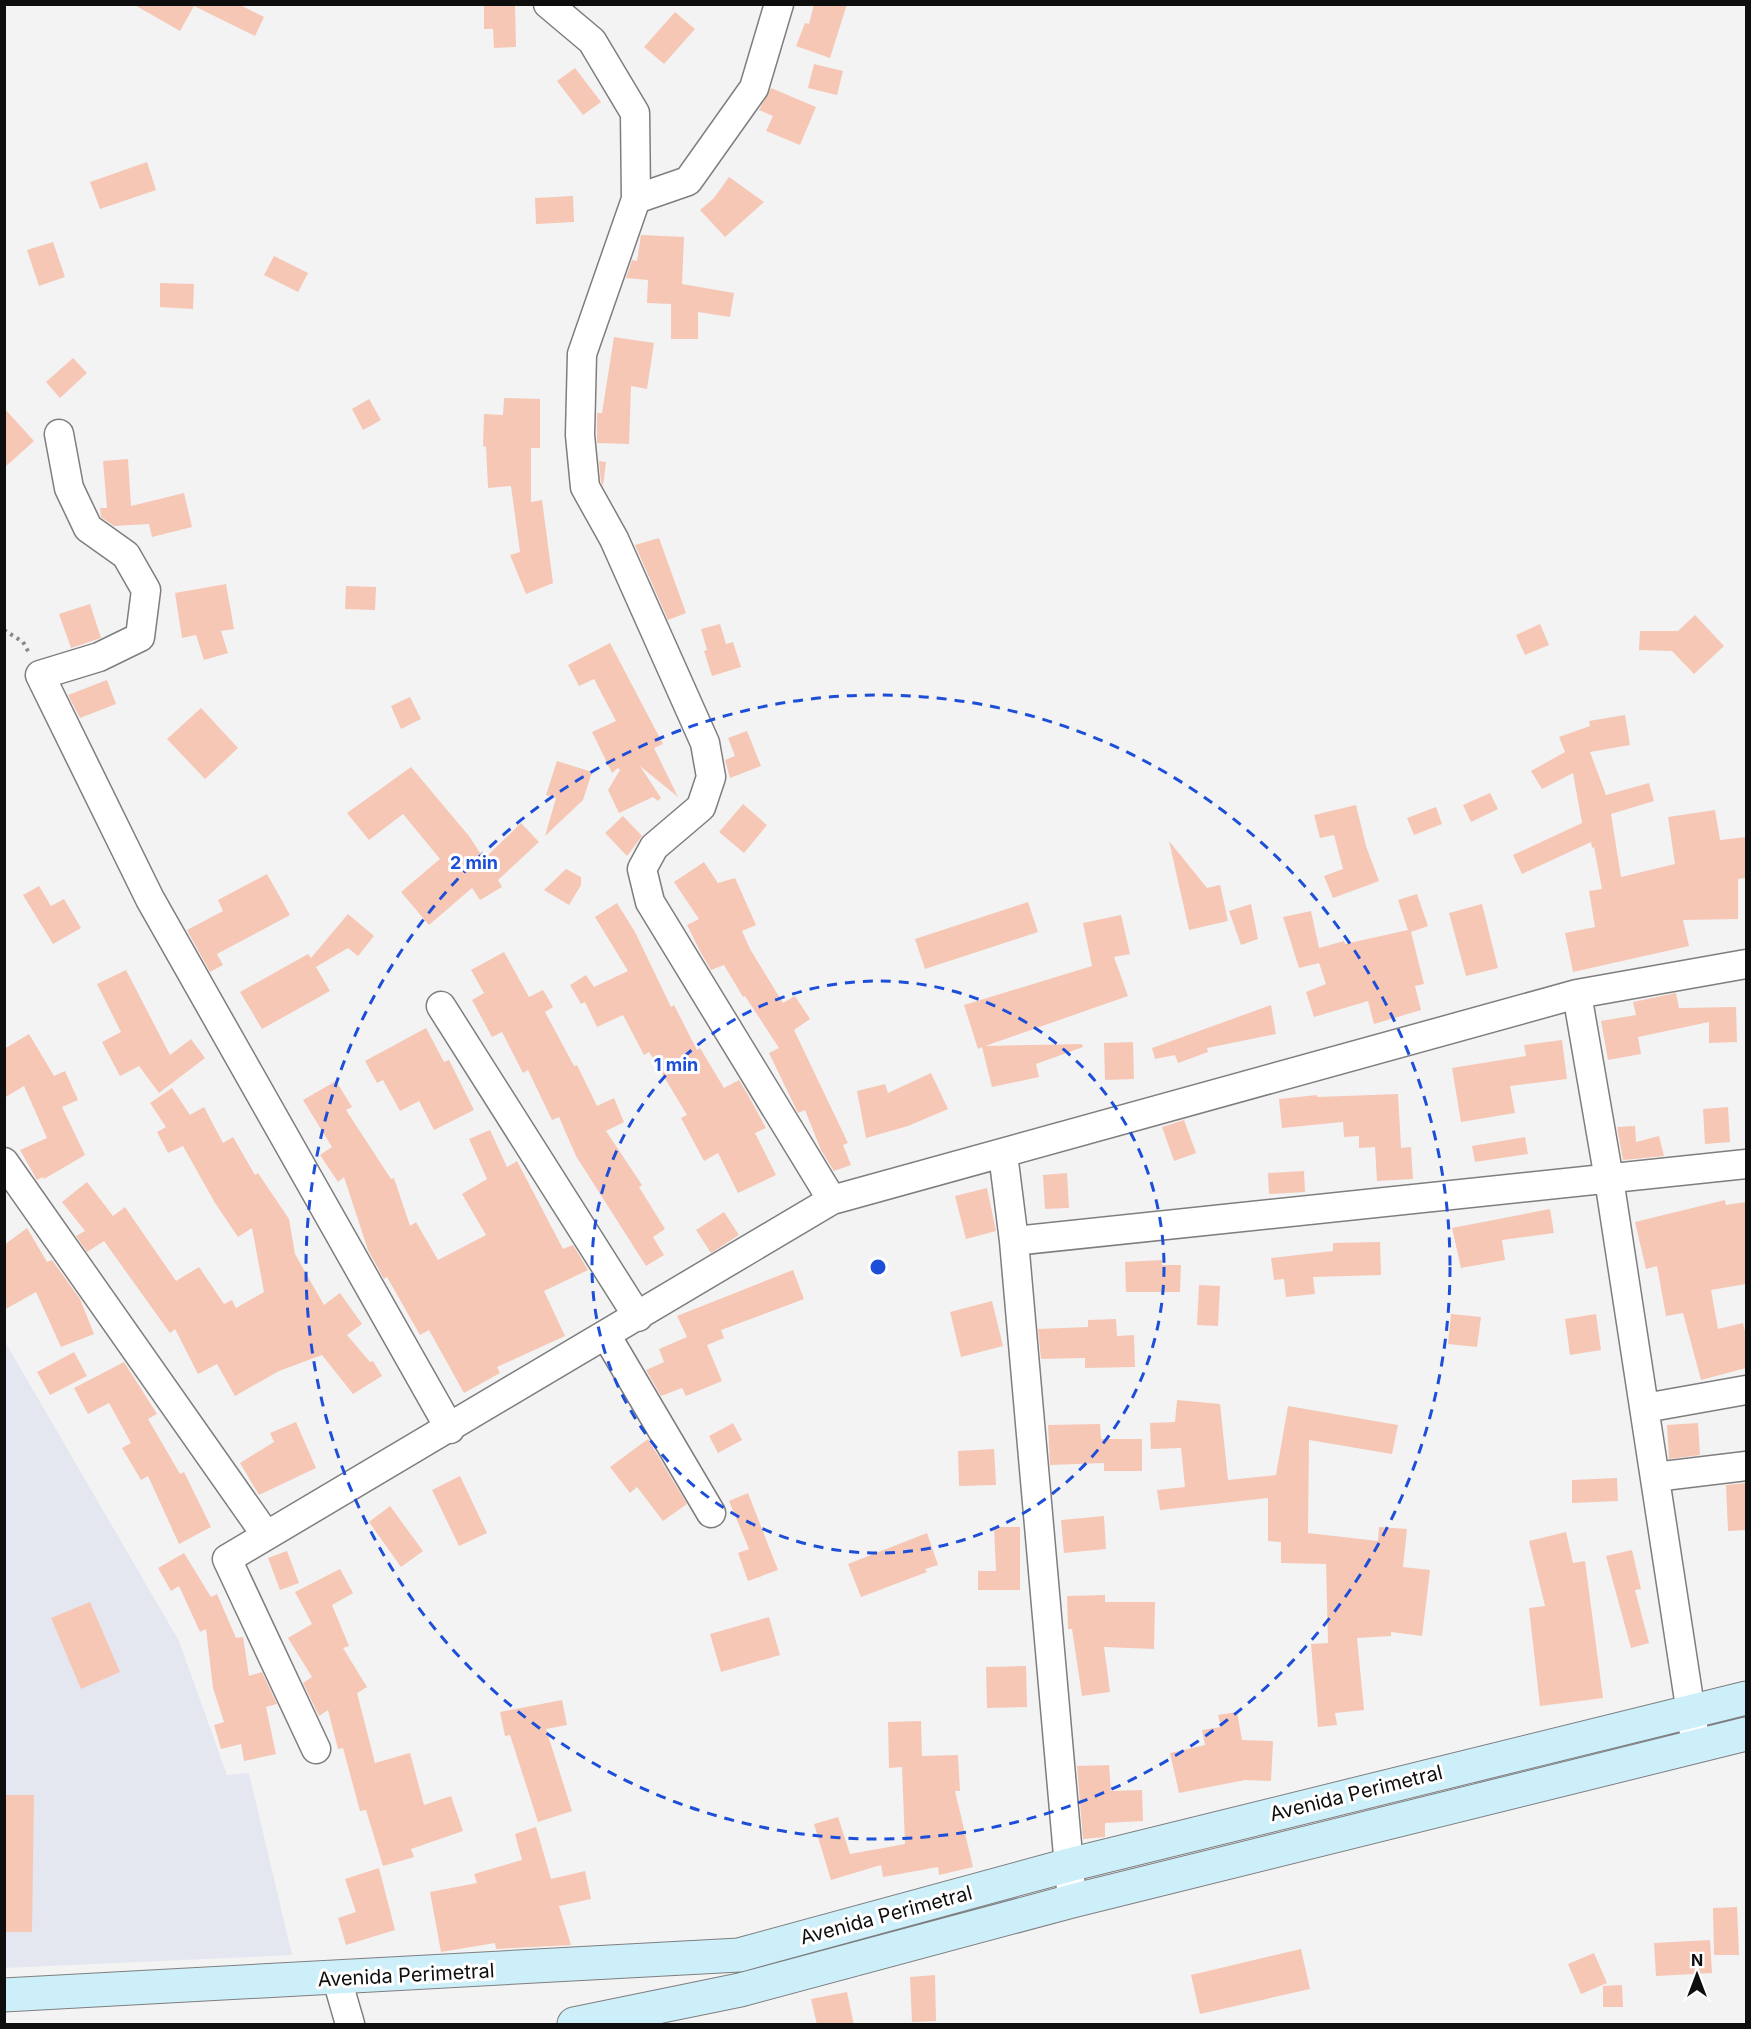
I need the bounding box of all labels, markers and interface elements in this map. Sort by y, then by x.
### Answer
text: 2 min [450,852,498,873]
text: 1 min [654,1054,698,1075]
centre of rings [868,1257,888,1277]
street label: Avenida Perimetral [1267,1760,1445,1826]
street label: Avenida Perimetral [797,1880,975,1950]
north arrow [1667,1945,1727,2005]
text: N [1691,1950,1703,1970]
street label: Avenida Perimetral [317,1958,495,1992]

